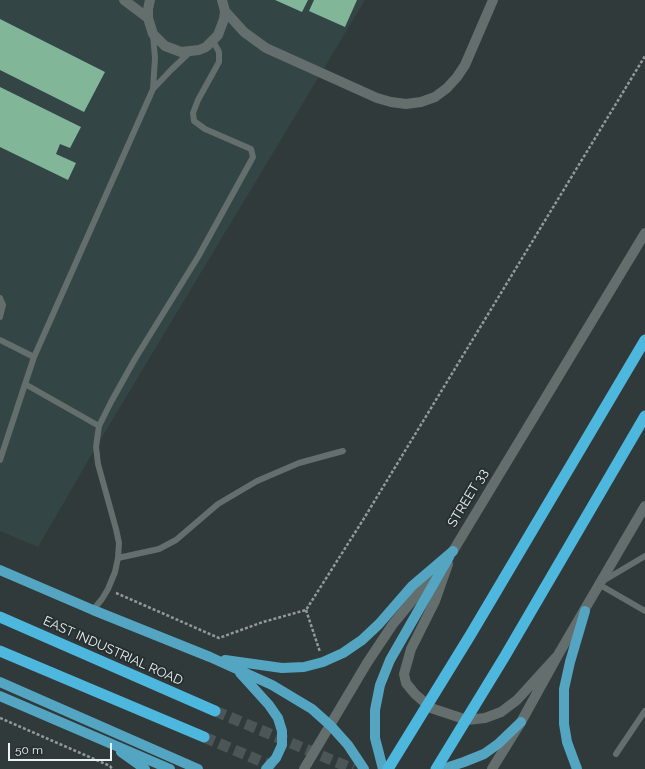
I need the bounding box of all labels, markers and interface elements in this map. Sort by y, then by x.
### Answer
street label: STREET 33 [445,466,491,530]
street label: EAST INDUSTRIAL ROAD [41,613,185,689]
scale bar [10,735,114,761]
text: 50 m [15,743,43,757]

